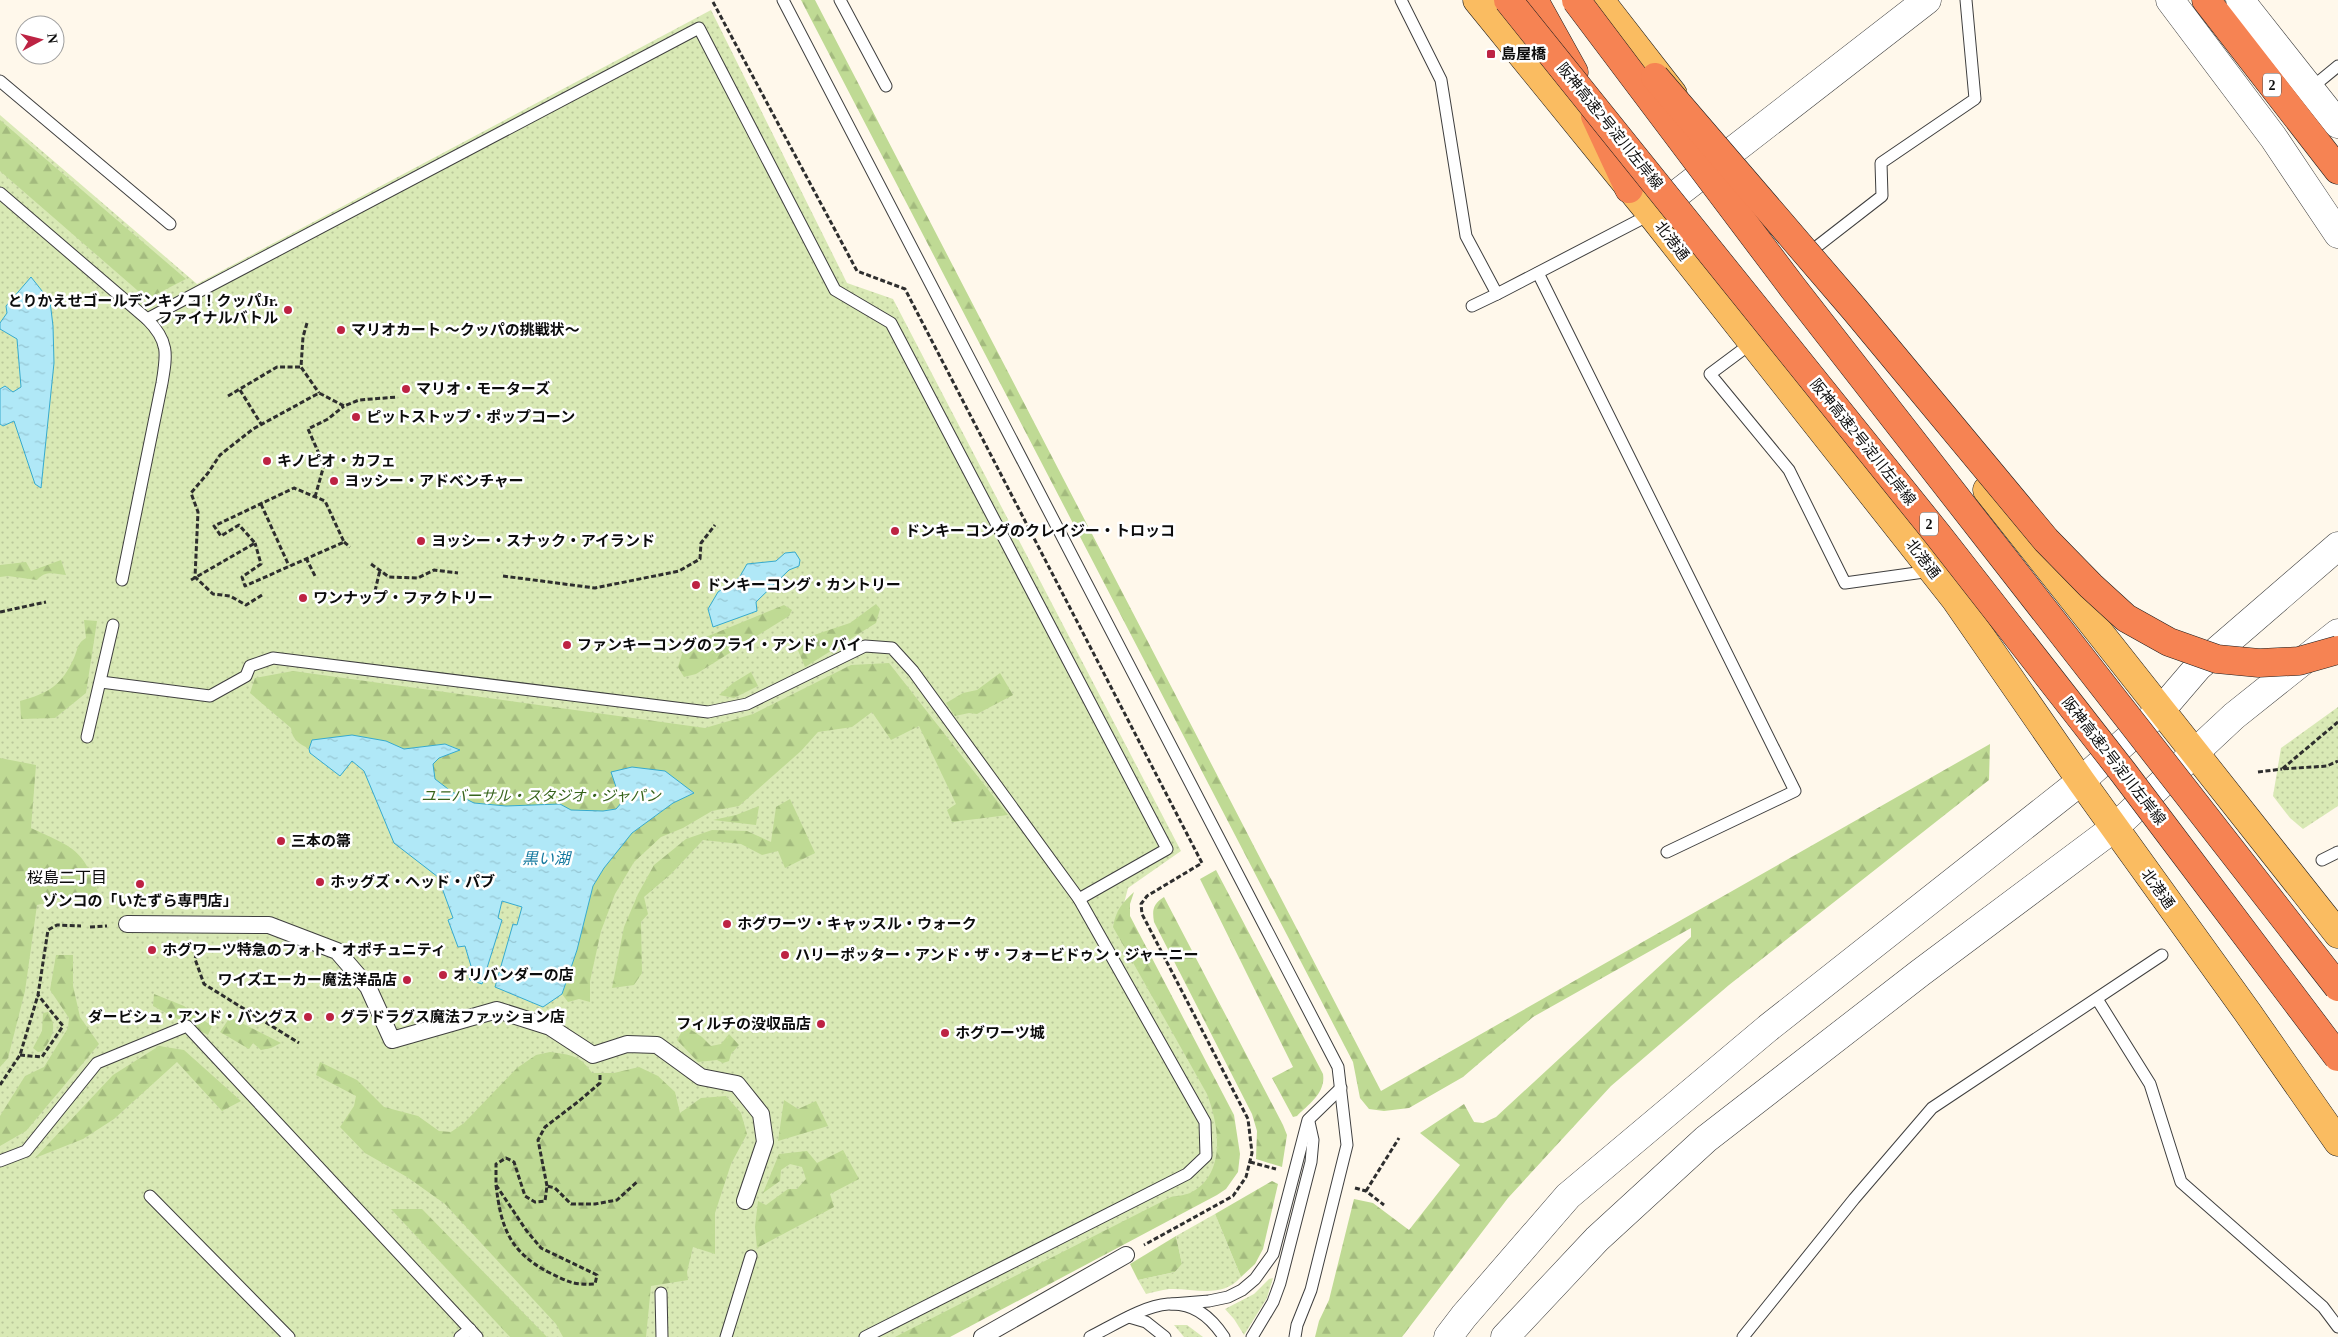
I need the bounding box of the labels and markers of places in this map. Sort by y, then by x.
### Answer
place label: 島屋橋 [1501,45,1547,62]
marker: 島屋橋 [1485,48,1497,60]
place label: とりかえせゴールデンキノコ！クッパJr. ファイナルバトル [8,293,278,326]
marker: とりかえせゴールデンキノコ！クッパJr. ファイナルバトル [282,304,294,316]
place label: マリオカート ～クッパの挑戦状～ [351,321,580,338]
marker: マリオカート ～クッパの挑戦状～ [335,324,347,336]
place label: マリオ・モーターズ [416,380,550,397]
marker: マリオ・モーターズ [400,383,412,395]
place label: ピットストップ・ポップコーン [366,409,575,425]
marker: ピットストップ・ポップコーン [350,411,362,423]
place label: キノピオ・カフェ [277,453,396,469]
marker: キノピオ・カフェ [261,455,273,467]
place label: ヨッシー・アドベンチャー [344,473,524,489]
marker: ヨッシー・アドベンチャー [328,475,340,487]
place label: ドンキーコングのクレイジー・トロッコ [905,523,1175,539]
marker: ドンキーコングのクレイジー・トロッコ [889,525,901,537]
place label: ヨッシー・スナック・アイランド [431,533,655,549]
marker: ヨッシー・スナック・アイランド [415,535,427,547]
place label: ドンキーコング・カントリー [706,577,901,593]
marker: ドンキーコング・カントリー [690,579,702,591]
place label: ワンナップ・ファクトリー [313,590,493,606]
marker: ワンナップ・ファクトリー [297,592,309,604]
place label: ファンキーコングのフライ・アンド・バイ [577,637,861,653]
marker: ファンキーコングのフライ・アンド・バイ [561,639,573,651]
place label: 三本の箒 [291,832,351,849]
marker: 三本の箒 [275,835,287,847]
place label: ホッグズ・ヘッド・パブ [330,873,495,890]
marker: ホッグズ・ヘッド・パブ [314,876,326,888]
marker: ゾンコの「いたずら専門店」 [134,878,146,890]
place label: ゾンコの「いたずら専門店」 [42,893,238,909]
place label: ホグワーツ・キャッスル・ウォーク [737,916,977,932]
marker: ホグワーツ・キャッスル・ウォーク [721,918,733,930]
place label: ホグワーツ特急のフォト・オポチュニティ [162,942,446,958]
marker: ホグワーツ特急のフォト・オポチュニティ [146,944,158,956]
place label: ハリーポッター・アンド・ザ・フォービドゥン・ジャーニー [795,947,1199,963]
marker: ハリーポッター・アンド・ザ・フォービドゥン・ジャーニー [779,949,791,961]
place label: オリバンダーの店 [453,967,574,983]
marker: オリバンダーの店 [437,969,449,981]
place label: ワイズエーカー魔法洋品店 [217,971,397,988]
marker: ワイズエーカー魔法洋品店 [401,974,413,986]
place label: ダービシュ・アンド・バングス [88,1009,298,1025]
place label: グラドラグス魔法ファッション店 [340,1009,565,1025]
marker: ダービシュ・アンド・バングス [302,1011,314,1023]
marker: グラドラグス魔法ファッション店 [324,1011,336,1023]
place label: フィルチの没収品店 [676,1016,811,1032]
marker: フィルチの没収品店 [815,1018,827,1030]
place label: ホグワーツ城 [955,1024,1045,1041]
marker: ホグワーツ城 [939,1027,951,1039]

